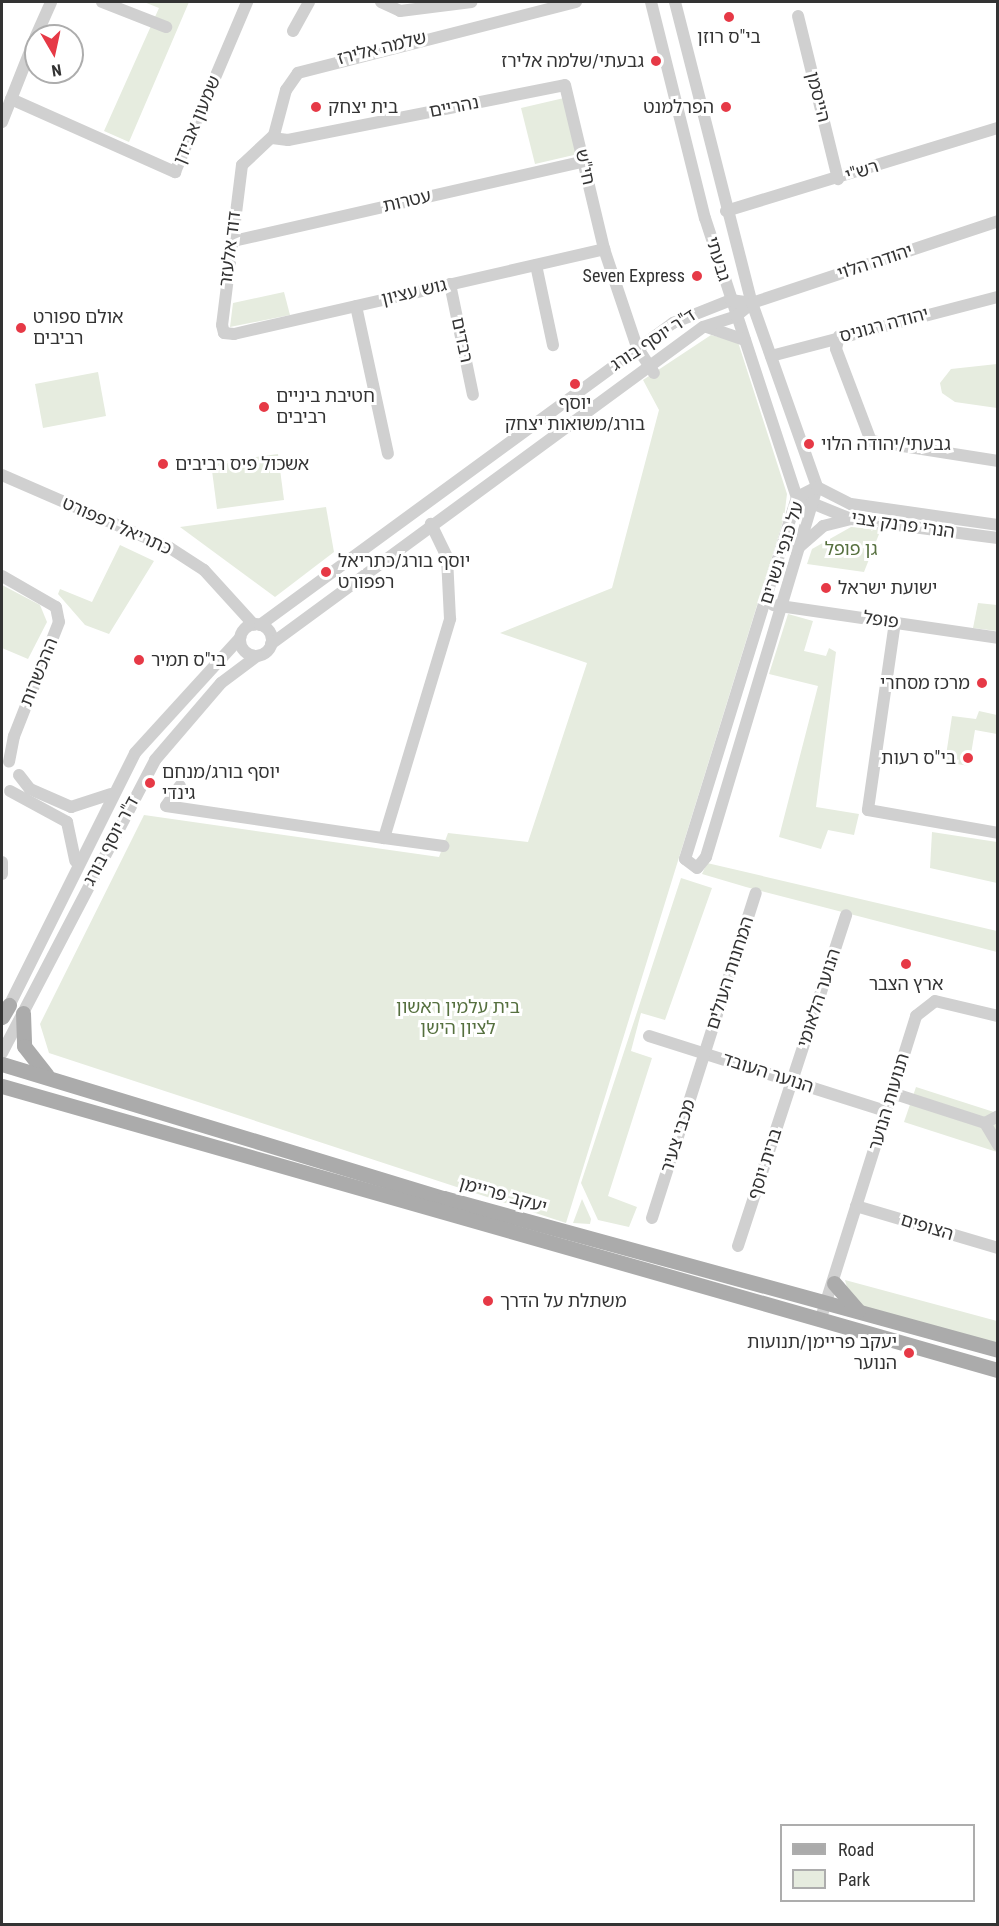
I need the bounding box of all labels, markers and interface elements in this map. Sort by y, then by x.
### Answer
marker: בי"ס רוזן [722,10,736,24]
north arrow [24,24,84,84]
place label: בי"ס רוזן [697,26,761,48]
street label: שלמה אלירז [335,27,429,69]
place label: גבעתי/שלמה אלירז [501,50,644,72]
marker: גבעתי/שלמה אלירז [649,54,663,68]
text: N [50,60,63,80]
street label: הייסמן [801,70,835,124]
street label: שמעון אבידן [169,73,225,167]
street label: נהריים [427,92,481,122]
place label: בית יצחק [328,96,398,118]
place label: הפרלמנט [643,96,714,118]
marker: בית יצחק [309,100,323,114]
marker: הפרלמנט [719,100,733,114]
street label: חי"ש [570,147,600,187]
street label: רש"י [843,156,881,186]
street label: עטרות [381,185,433,217]
street label: דוד אלעזר [215,210,245,288]
street label: גבעתי [701,234,735,284]
street label: יהודה הלוי [835,240,915,284]
place label: Seven Express [583,265,685,287]
marker: Seven Express [690,269,704,283]
street label: גוש עציון [379,274,449,310]
street label: יהודה רגוניס [837,303,931,347]
street label: ד"ר יוסף בורג [606,304,700,376]
place label: אולם ספורט רביבים [33,307,123,350]
street label: רבדים [447,315,477,365]
marker: אולם ספורט רביבים [14,321,28,335]
marker: יוסף בורג/משואות יצחק [568,377,582,391]
place label: חטיבת ביניים רביבים [276,386,375,428]
place label: יוסף בורג/משואות יצחק [505,393,645,436]
marker: חטיבת ביניים רביבים [257,400,271,414]
place label: גבעתי/יהודה הלוי [821,433,951,455]
marker: גבעתי/יהודה הלוי [802,437,816,451]
place label: אשכול פיס רביבים [175,453,309,475]
marker: אשכול פיס רביבים [156,457,170,471]
street label: כתריאל רפפורט [59,492,175,560]
street label: על כנפי נשרים [755,499,809,607]
street label: הנרי פרנק צבי [850,507,956,543]
park label: גן פופל [825,538,877,560]
place label: יוסף בורג/כתריאל רפפורט [338,551,470,594]
marker: יוסף בורג/כתריאל רפפורט [319,565,333,579]
place label: ישועת ישראל [838,577,937,599]
marker: ישועת ישראל [819,581,833,595]
street label: פופל [862,607,900,633]
street label: ההכשרות [15,635,63,709]
place label: בי"ס תמיר [151,649,226,671]
marker: בי"ס תמיר [132,653,146,667]
place label: מרכז מסחרי [880,672,970,694]
marker: מרכז מסחרי [975,676,989,690]
place label: בי"ס רעות [881,747,956,769]
marker: בי"ס רעות [961,751,975,765]
place label: יוסף בורג/מנחם גינדי [162,762,280,804]
marker: יוסף בורג/מנחם גינדי [143,776,157,790]
street label: ד"ר יוסף בורג [79,793,143,889]
street label: המחנות העולים [702,914,758,1032]
street label: הנוער הלאומי [793,946,845,1050]
marker: ארץ הצבר [899,957,913,971]
place label: ארץ הצבר [869,973,943,995]
park label: בית עלמין ראשון לציון הישן [396,997,520,1040]
street label: הנוער העובד [720,1048,816,1098]
street label: תנועות הנוער [864,1051,914,1153]
street label: מכבי צעיר [656,1097,700,1175]
street label: ברית יוסף [743,1126,787,1202]
street label: יעקב פריימן [457,1172,549,1218]
street label: הצופים [898,1209,956,1245]
place label: משתלת על הדרך [500,1290,627,1312]
marker: משתלת על הדרך [481,1294,495,1308]
place label: יעקב פריימן/תנועות הנוער [747,1332,897,1374]
marker: יעקב פריימן/תנועות הנוער [902,1346,916,1360]
legend [780,1824,975,1902]
text: Road [838,1839,874,1860]
text: Park [838,1869,870,1890]

